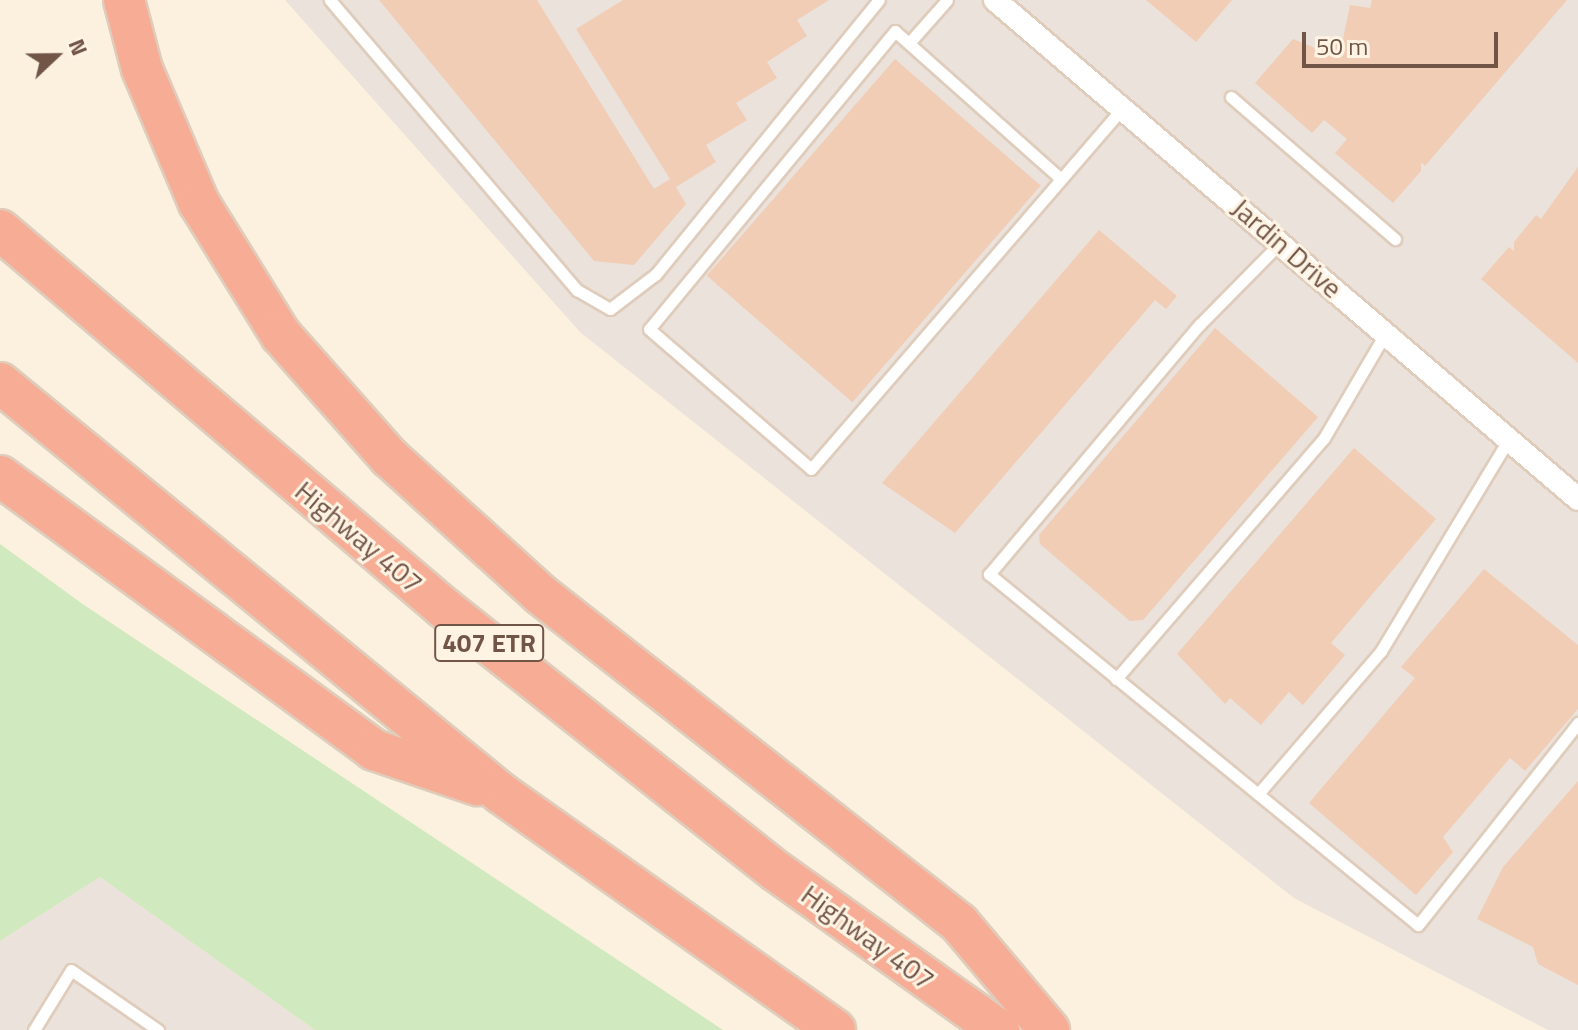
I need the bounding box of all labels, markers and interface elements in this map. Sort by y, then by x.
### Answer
north arrow [16,16,96,96]
scale bar [1306,16,1502,66]
text: 50 m [1316,28,1368,64]
text: N [60,34,97,60]
street label: Jardin Drive [1225,191,1349,305]
street label: Highway 407 [288,474,430,600]
road number: 407 ETR [433,621,545,665]
street label: Highway 407 [795,878,941,996]

